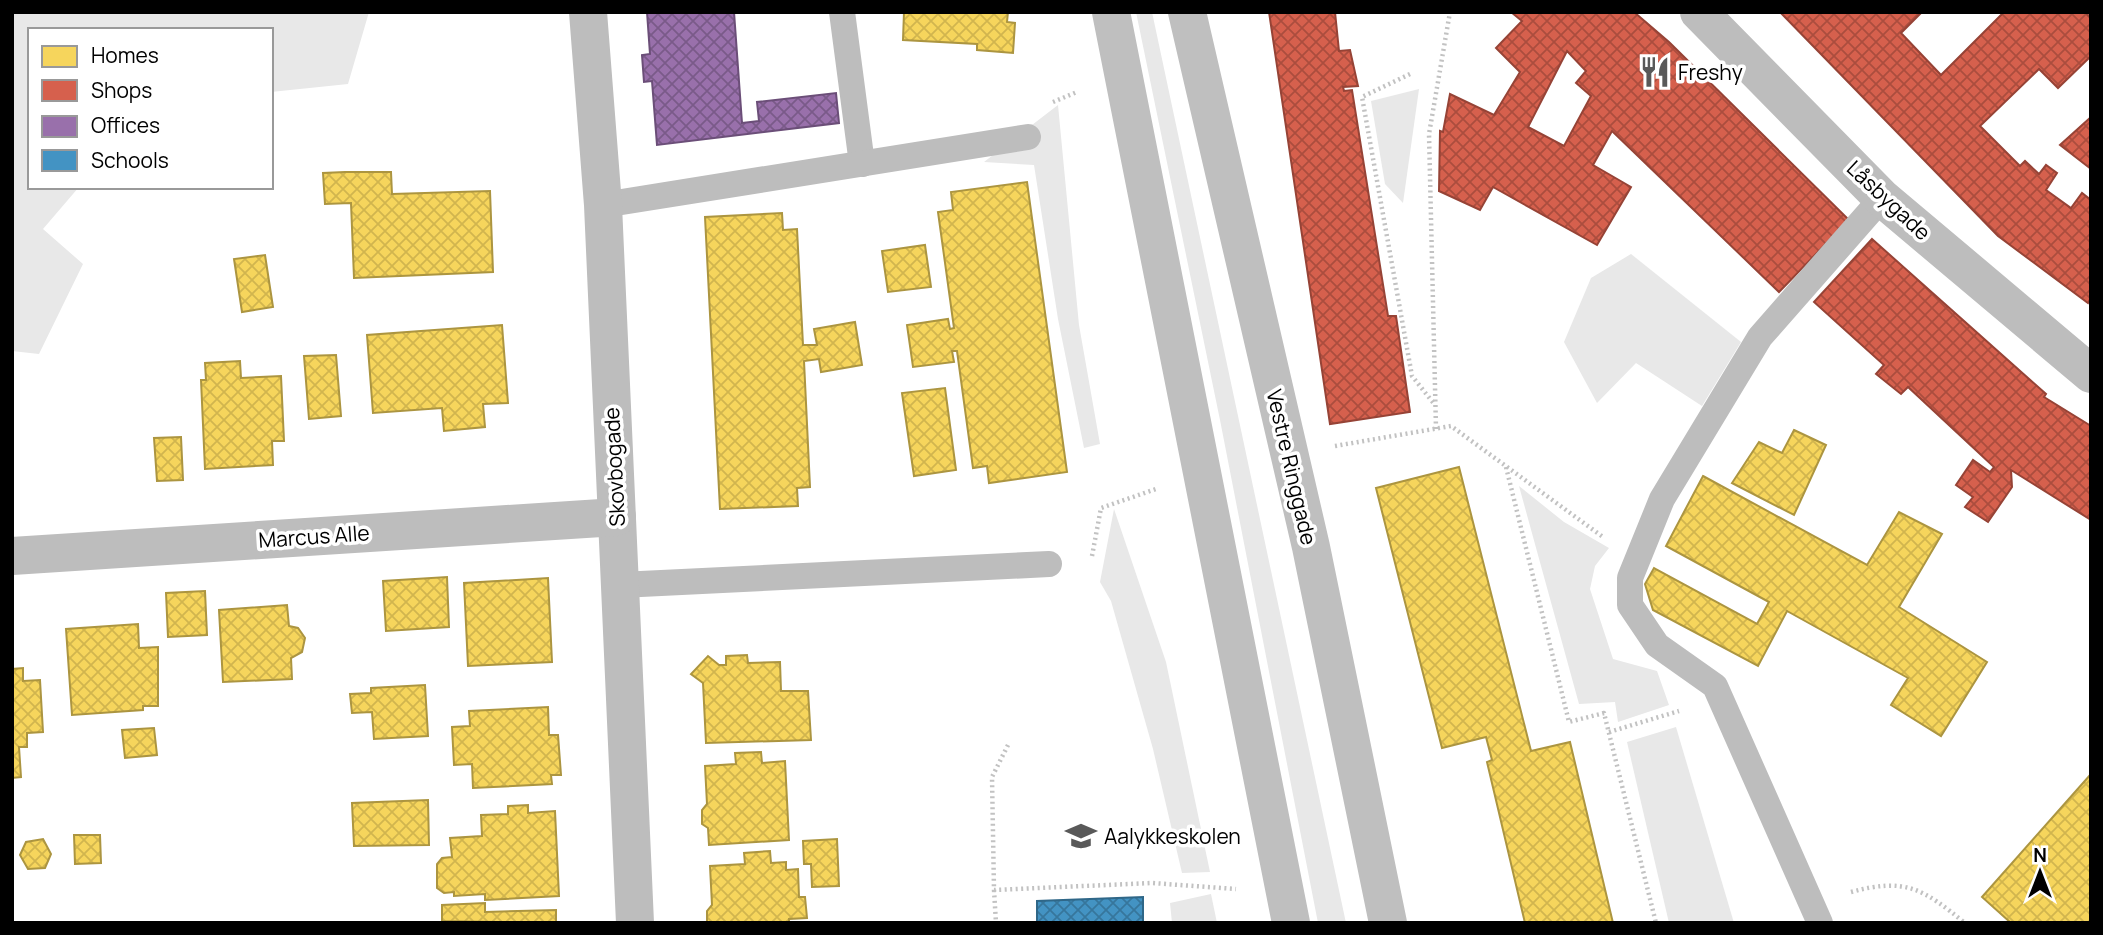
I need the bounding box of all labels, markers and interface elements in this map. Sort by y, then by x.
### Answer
legend [28,28,273,189]
text: Homes [91,41,159,69]
restaurant icon: Freshy [1638,55,1672,89]
place label: Freshy [1678,58,1743,86]
text: Shops [91,76,152,104]
text: Offices [91,111,160,139]
text: Schools [91,146,169,174]
street label: Låsbygade [1841,154,1937,246]
street label: Vestre Ringgade [1260,386,1324,548]
street label: Skovbogade [597,407,631,527]
street label: Marcus Alle [257,518,371,554]
school or university icon: Aalykkeskolen [1064,819,1098,853]
place label: Aalykkeskolen [1104,822,1241,850]
north arrow [2005,837,2075,907]
text: N [2033,842,2047,868]

